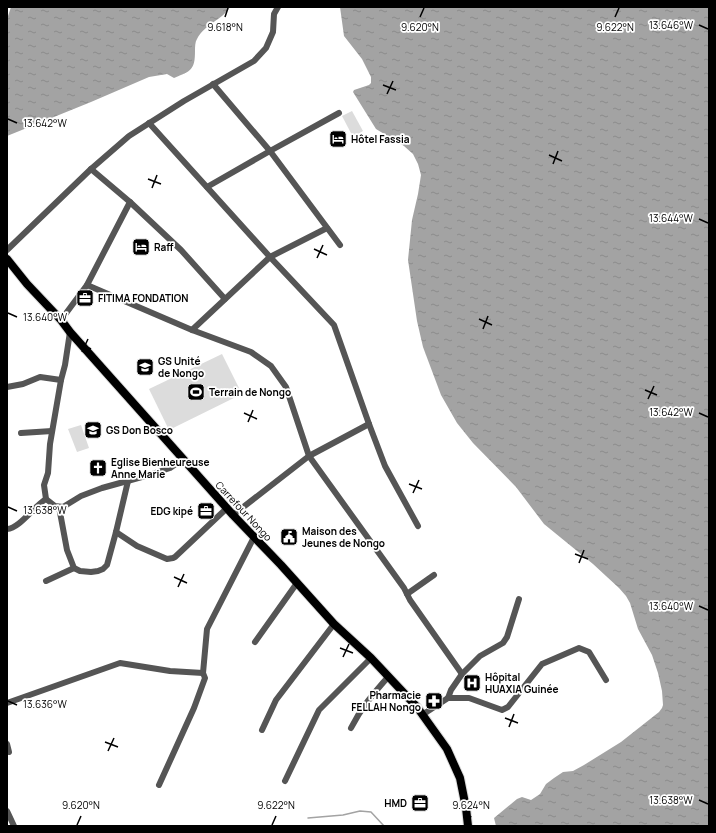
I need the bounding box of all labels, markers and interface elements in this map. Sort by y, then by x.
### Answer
text: 13.646°W [649,18,694,32]
text: 9.618°N [207,20,243,34]
text: 9.620°N [401,20,439,34]
text: 9.622°N [596,20,634,34]
text: 13.642°W [23,116,67,130]
hotel icon: Hôtel Fassia [328,129,348,149]
place label: Hôtel Fassia [351,132,410,146]
text: 13.644°W [649,211,694,225]
hotel icon: Raff [131,237,151,257]
place label: Raff [154,240,174,254]
office icon: FITIMA FONDATION [75,288,95,308]
place label: FITIMA FONDATION [98,291,189,305]
text: 13.640°W [23,310,68,324]
place label: GS Unité de Nongo [158,354,204,380]
school or university icon: GS Unité de Nongo [135,357,155,377]
sports icon: Terrain de Nongo [186,382,206,402]
place label: Terrain de Nongo [209,385,291,399]
text: 13.642°W [649,405,693,419]
school or university icon: GS Don Bosco [83,420,103,440]
place label: GS Don Bosco [106,423,173,437]
place label: Eglise Bienheureuse Anne Marie [111,455,209,481]
church icon: Eglise Bienheureuse Anne Marie [88,458,108,478]
street label: Carrefour Nongo [213,478,275,544]
office icon: EDG kipé [196,501,216,521]
text: 13.638°W [23,503,67,517]
place label: EDG kipé [150,504,193,518]
place label: Maison des Jeunes de Nongo [302,524,385,550]
public building icon: Maison des Jeunes de Nongo [279,527,299,547]
text: 13.640°W [649,599,694,613]
place label: Hôpital HUAXIA Guinée [485,670,559,696]
hospital icon: Hôpital HUAXIA Guinée [462,673,482,693]
place label: Pharmacie FELLAH Nongo [351,688,421,714]
pharmacy icon: Pharmacie FELLAH Nongo [424,691,444,711]
text: 13.636°W [23,697,68,711]
office icon: HMD [410,793,430,813]
text: 13.638°W [649,793,693,807]
place label: HMD [384,796,407,810]
text: 9.620°N [62,798,100,812]
text: 9.622°N [257,798,295,812]
text: 9.624°N [452,798,490,812]

